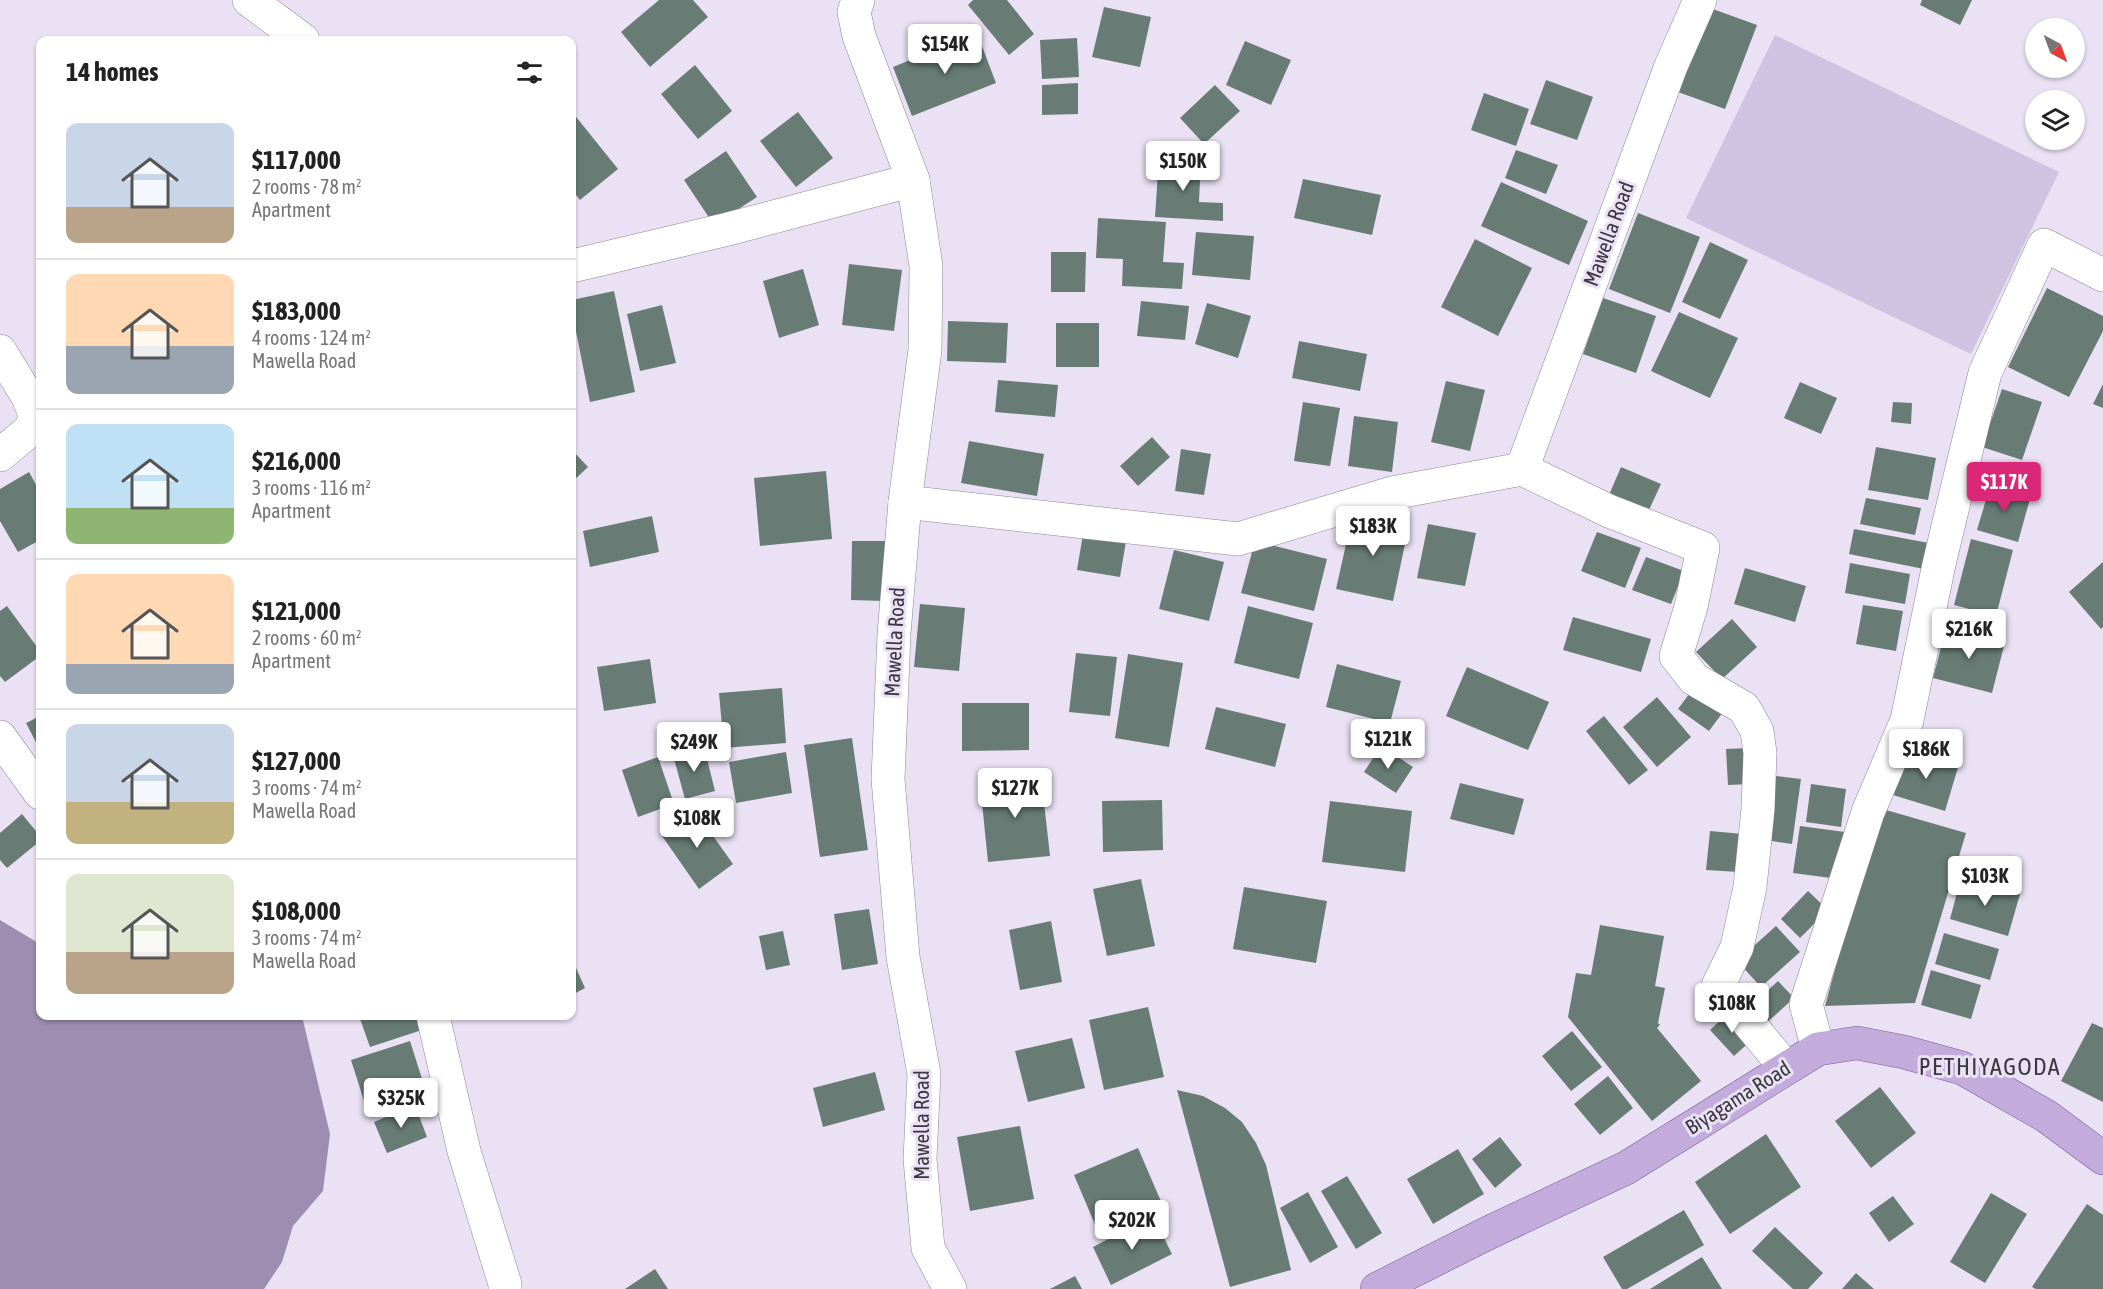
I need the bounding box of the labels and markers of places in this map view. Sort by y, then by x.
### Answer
pin: $154K [903,24,987,75]
pin: $150K [1141,141,1225,192]
pin: $117K [1962,462,2046,513]
pin: $183K [1331,506,1415,557]
pin: $216K [1927,609,2011,660]
pin: $121K [1346,719,1430,770]
pin: $249K [652,722,736,773]
pin: $186K [1884,729,1968,780]
pin: $127K [973,768,1057,819]
pin: $108K [655,798,739,849]
pin: $103K [1943,856,2027,907]
pin: $108K [1690,983,1774,1034]
pin: $325K [359,1078,443,1129]
pin: $202K [1090,1200,1174,1251]

